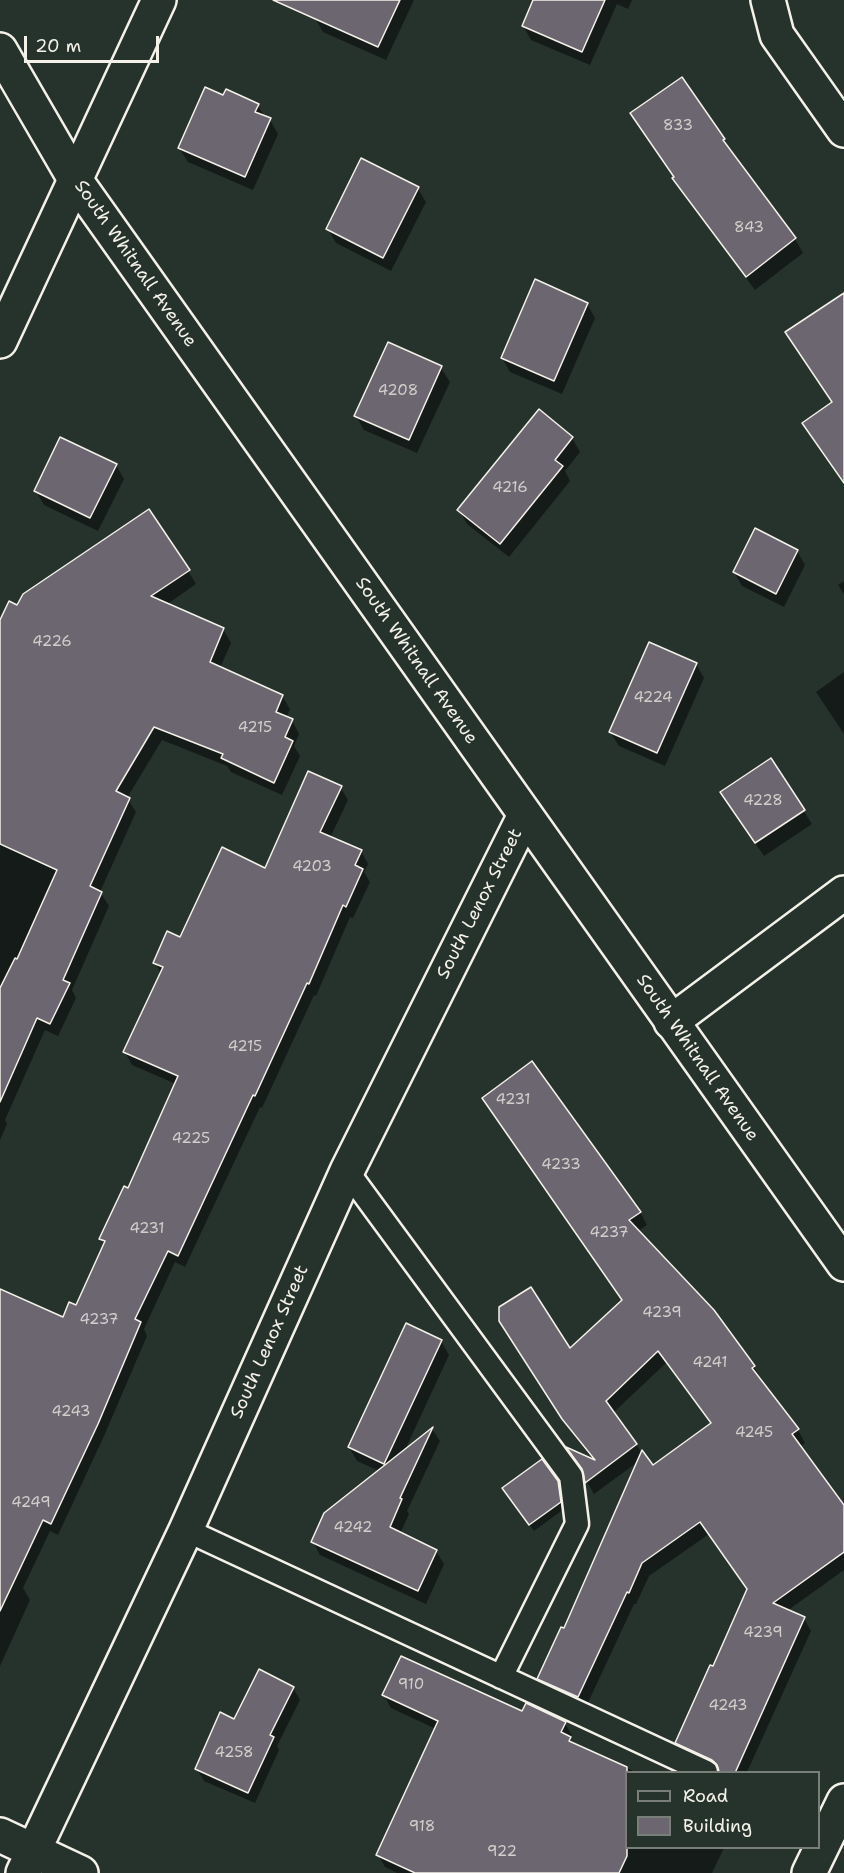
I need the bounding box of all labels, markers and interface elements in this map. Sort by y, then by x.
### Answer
scale bar [27,24,162,62]
text: 20 m [35,34,81,58]
house number: 833 [663,117,693,135]
street label: South Whitnall Avenue [69,176,201,352]
house number: 843 [734,219,764,237]
house number: 4208 [378,382,418,400]
house number: 4216 [492,479,528,497]
street label: South Whitnall Avenue [350,573,482,749]
house number: 4226 [32,633,72,651]
house number: 4224 [633,689,673,707]
house number: 4215 [238,719,272,737]
house number: 4228 [743,792,783,810]
street label: South Lenox Street [433,825,527,983]
house number: 4203 [292,858,332,876]
street label: South Whitnall Avenue [631,970,763,1146]
house number: 4215 [228,1038,262,1056]
house number: 4231 [495,1091,531,1109]
house number: 4225 [172,1130,210,1148]
house number: 4233 [541,1156,581,1174]
house number: 4231 [129,1220,165,1238]
house number: 4237 [590,1224,628,1242]
street label: South Lenox Street [226,1262,314,1422]
house number: 4239 [642,1304,682,1322]
house number: 4237 [80,1311,118,1329]
house number: 4241 [692,1354,728,1372]
house number: 4243 [52,1403,90,1421]
house number: 4245 [735,1424,773,1442]
house number: 4249 [11,1494,51,1512]
house number: 4242 [334,1519,372,1537]
house number: 4239 [743,1624,783,1642]
house number: 910 [398,1676,424,1694]
house number: 4243 [709,1697,747,1715]
house number: 4258 [215,1744,253,1762]
legend [625,1771,820,1849]
text: Road [683,1784,728,1808]
text: Building [683,1814,752,1838]
house number: 918 [409,1818,435,1836]
house number: 922 [487,1843,517,1861]

